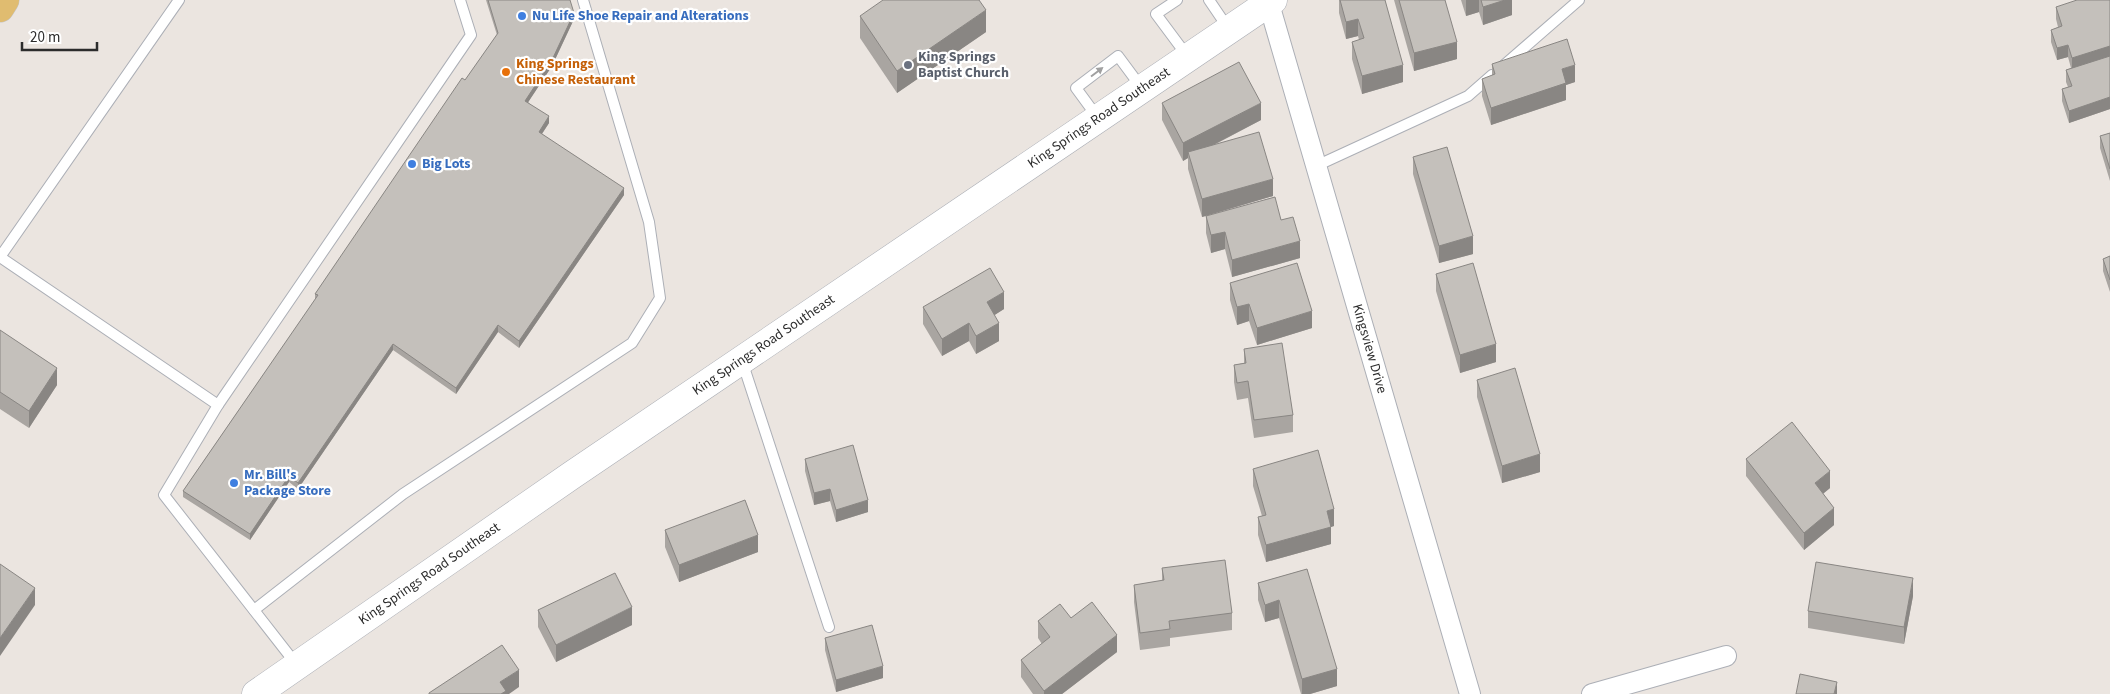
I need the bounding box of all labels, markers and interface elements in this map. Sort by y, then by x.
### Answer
place label: Nu Life Shoe Repair and Alterations [532,6,749,26]
marker: Nu Life Shoe Repair and Alterations [516,10,528,22]
scale bar [22,20,98,52]
text: 20 m [30,27,60,48]
place label: King Springs Baptist Church [918,47,1009,83]
place label: King Springs Chinese Restaurant [516,54,636,90]
marker: King Springs Baptist Church [902,59,914,71]
street label: King Springs Road Southeast [1024,62,1174,173]
marker: King Springs Chinese Restaurant [500,66,512,78]
one-way arrow [1090,67,1104,77]
place label: Big Lots [422,154,471,174]
marker: Big Lots [406,158,418,170]
street label: King Springs Road Southeast [688,290,839,401]
street label: Kingsview Drive [1347,301,1392,396]
place label: Mr. Bill's Package Store [244,465,331,501]
marker: Mr. Bill's Package Store [228,477,240,489]
street label: King Springs Road Southeast [355,518,504,630]

